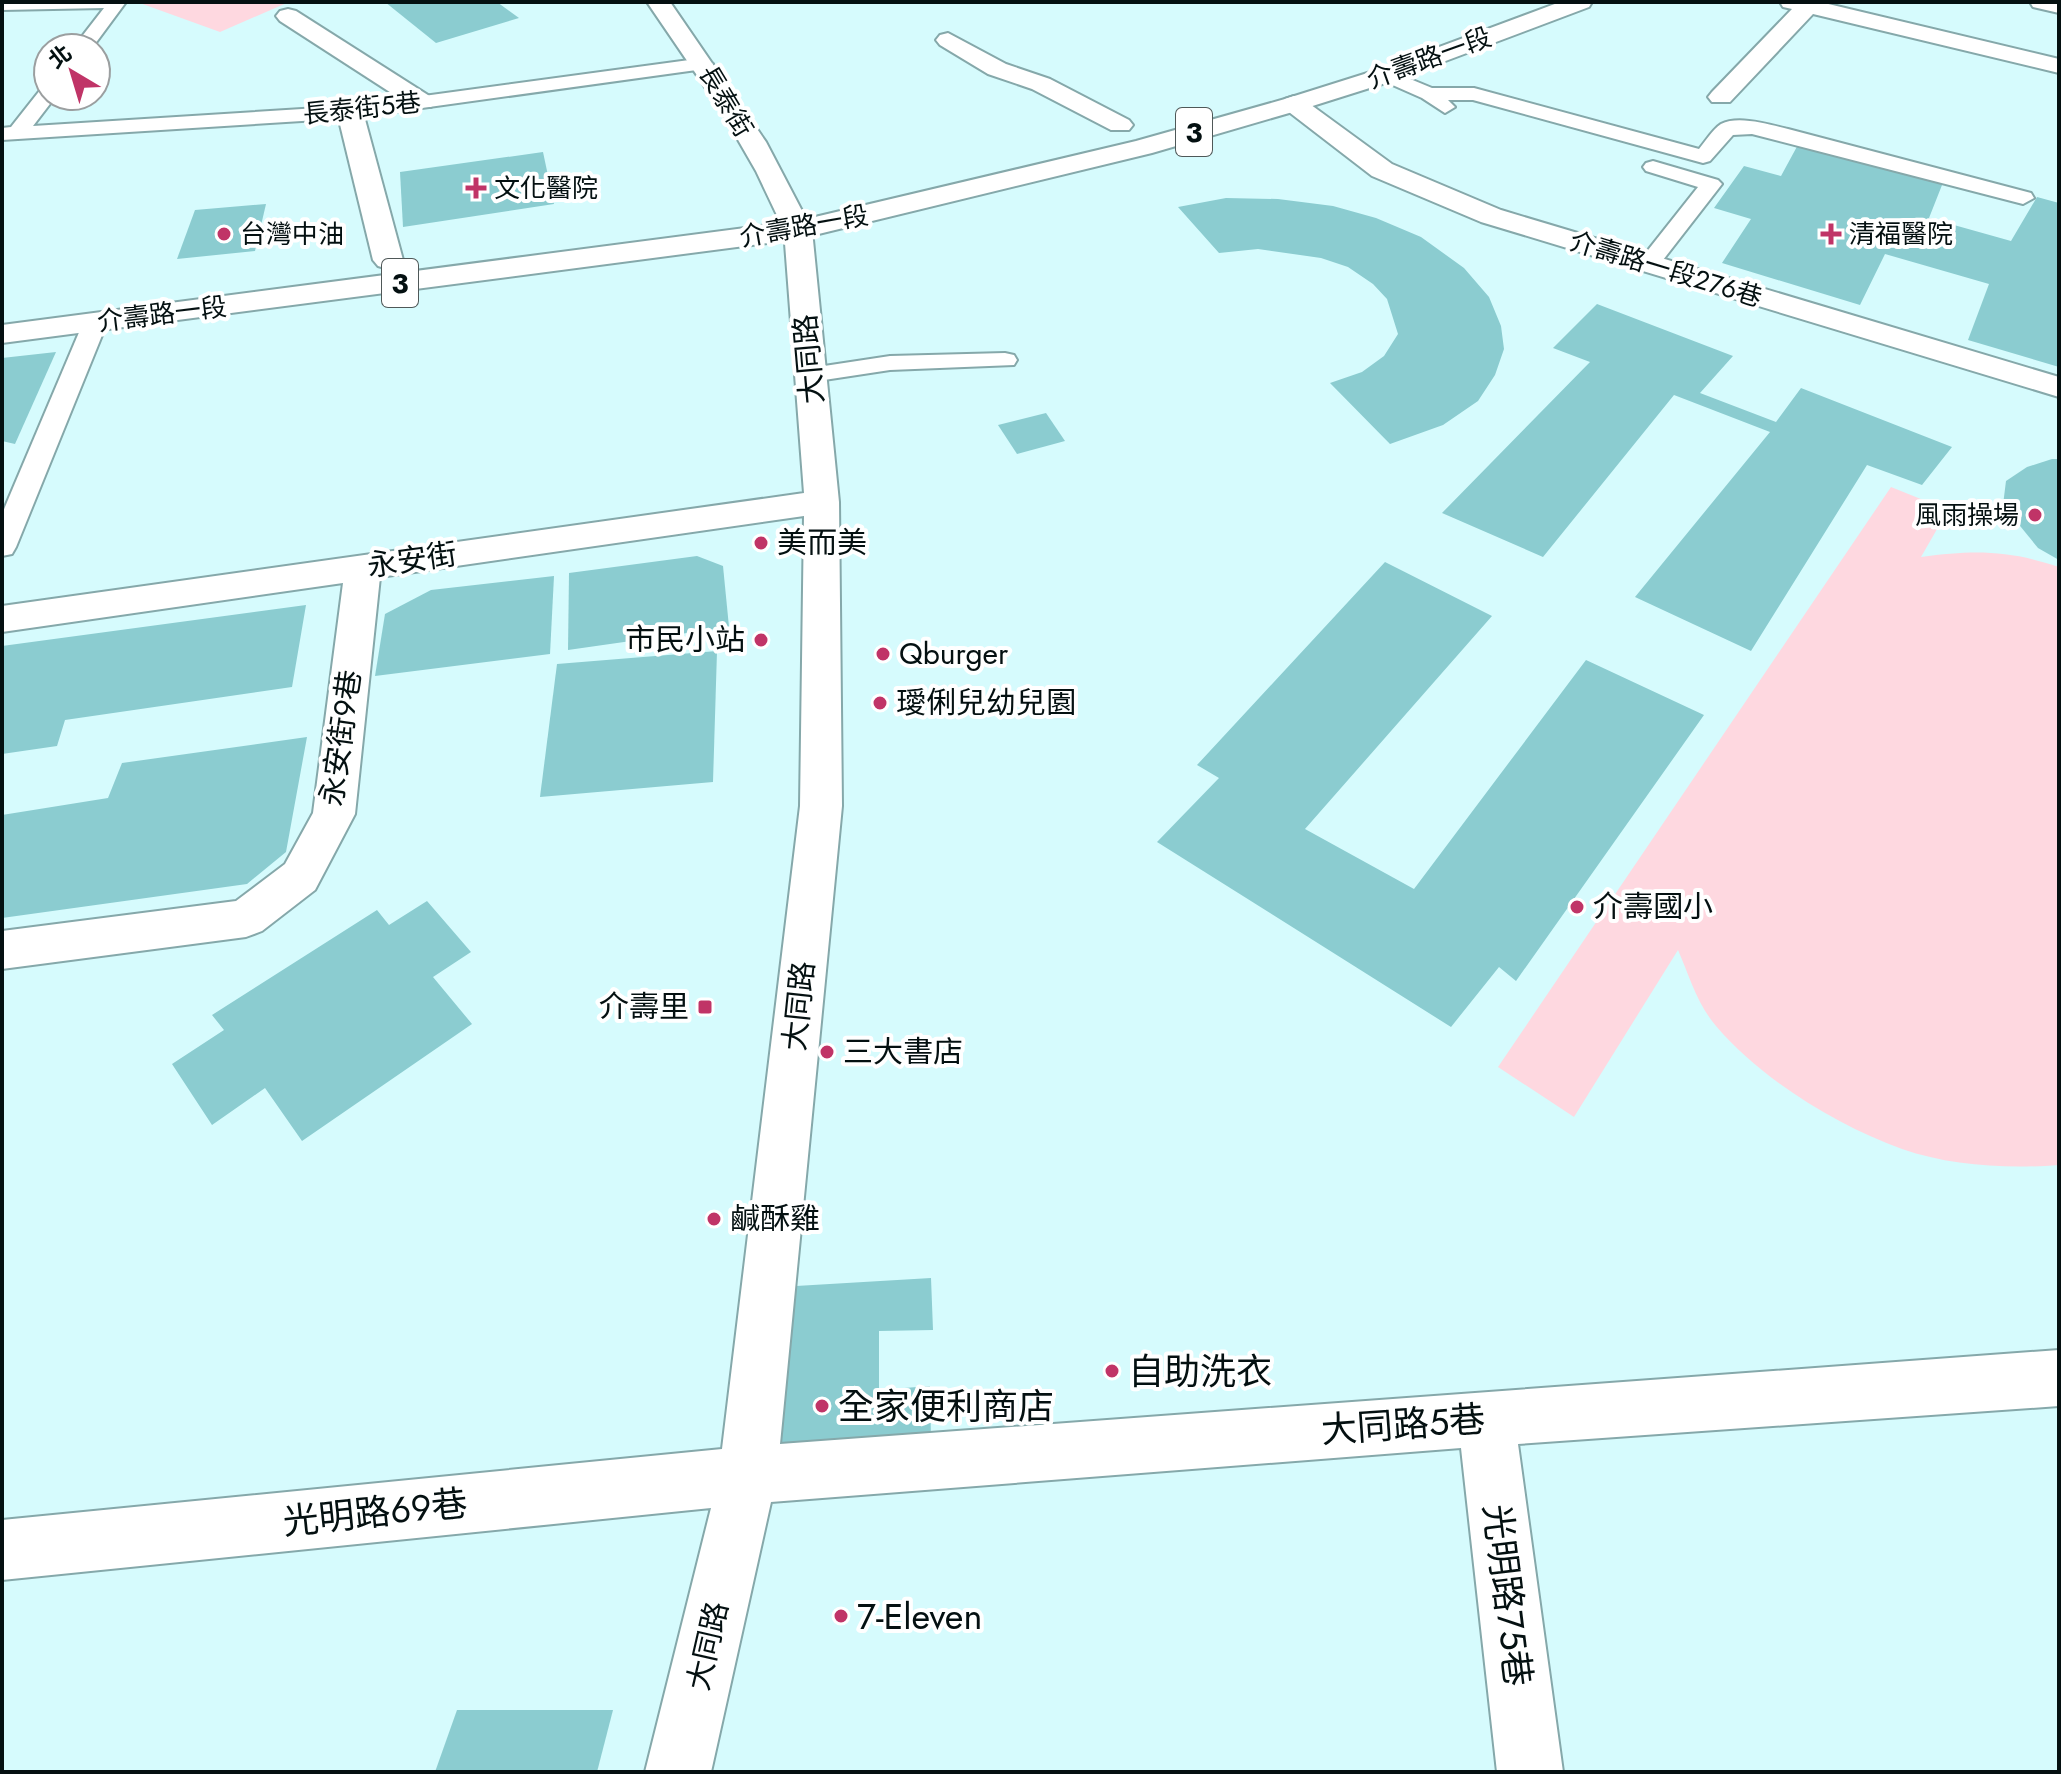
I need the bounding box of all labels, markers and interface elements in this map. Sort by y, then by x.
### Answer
street label: 介壽路一段 [1361,18,1497,98]
north arrow [32,32,112,112]
text: 北 [41,37,78,76]
street label: 長泰街 [690,58,762,144]
street label: 長泰街5巷 [301,83,423,133]
road number: 3 [1176,108,1212,156]
place label: 文化醫院 [494,169,598,207]
marker: 文化醫院 [465,177,487,199]
street label: 介壽路一段 [737,196,871,256]
place label: 台灣中油 [240,215,344,253]
place label: 清福醫院 [1849,215,1953,253]
street label: 介壽路一段276巷 [1565,222,1767,316]
marker: 清福醫院 [1820,223,1842,245]
marker: 台灣中油 [215,225,233,243]
road number: 3 [382,259,418,307]
street label: 介壽路一段 [95,287,229,341]
street label: 大同路 [783,312,834,406]
place label: 風雨操場 [1915,496,2019,534]
marker: 風雨操場 [2026,506,2044,524]
place label: 美而美 [777,521,867,564]
street label: 永安街 [364,532,459,587]
marker: 美而美 [752,534,770,552]
place label: 市民小站 [625,618,745,661]
marker: 市民小站 [752,631,770,649]
place label: Qburger [899,632,1009,675]
marker: Qburger [874,645,892,663]
street label: 永安街9巷 [310,667,371,809]
place label: 璦俐兒幼兒園 [896,681,1076,724]
marker: 璦俐兒幼兒園 [871,694,889,712]
place label: 介壽國小 [1593,885,1713,928]
marker: 介壽國小 [1568,898,1586,916]
street label: 大同路 [772,959,825,1053]
place label: 介壽里 [599,985,689,1028]
marker: 介壽里 [696,998,714,1016]
place label: 三大書店 [843,1030,963,1073]
marker: 三大書店 [818,1043,836,1061]
place label: 鹹酥雞 [730,1197,820,1240]
marker: 鹹酥雞 [705,1210,723,1228]
place label: 自助洗衣 [1128,1345,1272,1397]
marker: 自助洗衣 [1103,1362,1121,1380]
place label: 全家便利商店 [838,1380,1054,1432]
street label: 大同路5巷 [1319,1392,1487,1456]
marker: 全家便利商店 [813,1397,831,1415]
street label: 光明路69巷 [280,1476,470,1548]
street label: 光明路75巷 [1471,1501,1545,1689]
place label: 7-Eleven [857,1590,982,1642]
street label: 大同路 [676,1597,739,1695]
marker: 7-Eleven [832,1607,850,1625]

